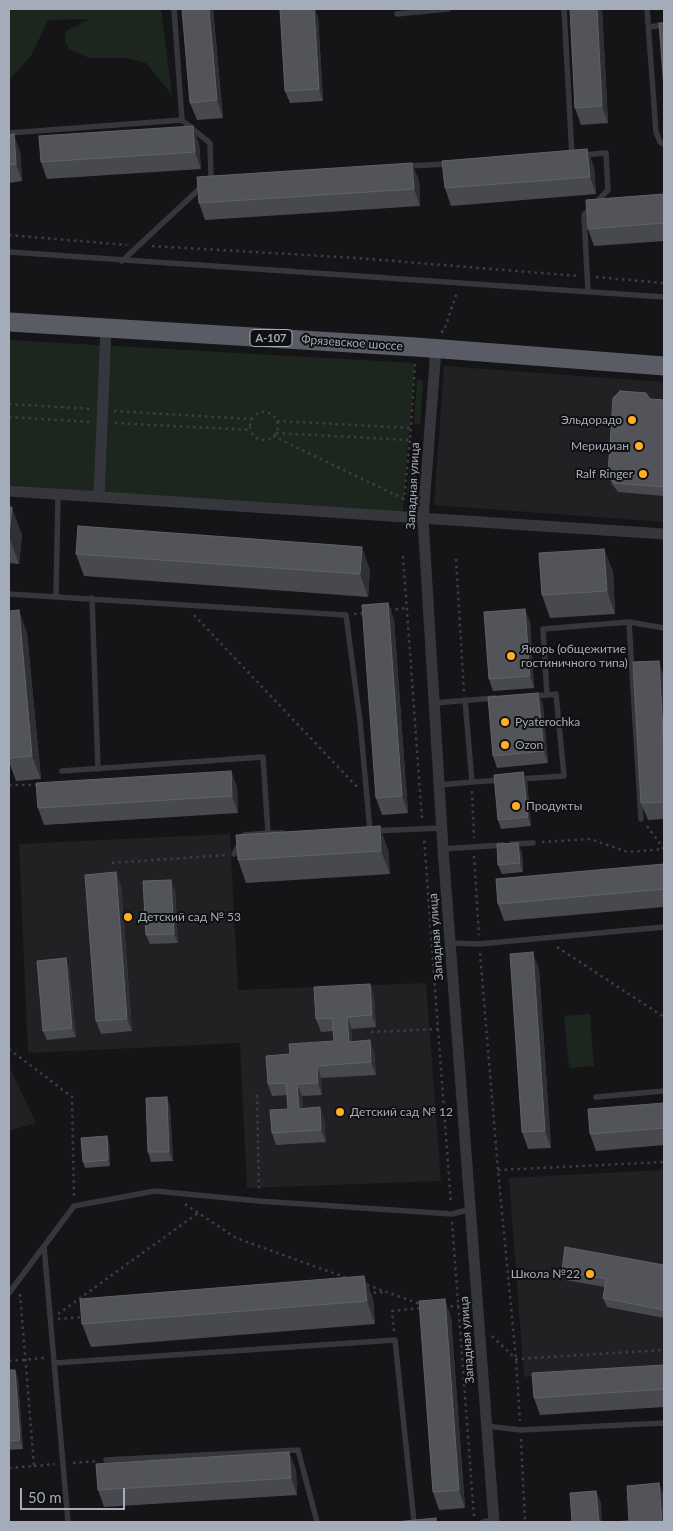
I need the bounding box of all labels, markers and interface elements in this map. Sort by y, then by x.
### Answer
road number: А-107 [250,329,292,346]
street label: Фрязевское шоссе [301,332,403,354]
place label: Эльдорадо [561,413,622,427]
marker: Эльдорадо [626,414,638,426]
place label: Меридиан [571,439,629,453]
marker: Меридиан [633,440,645,452]
street label: Западная улица [404,442,422,530]
place label: Ralf Ringer [576,467,633,481]
marker: Ralf Ringer [637,468,649,480]
place label: Якорь (общежитие гостиничного типа) [521,642,628,670]
marker: Якорь (общежитие гостиничного типа) [505,650,517,662]
place label: Pyaterochka [515,715,580,729]
marker: Pyaterochka [499,716,511,728]
place label: Ozon [515,738,543,752]
marker: Ozon [499,739,511,751]
place label: Продукты [526,799,582,813]
marker: Продукты [510,800,522,812]
street label: Западная улица [426,893,446,981]
place label: Детский сад № 53 [138,910,241,924]
marker: Детский сад № 53 [122,911,134,923]
place label: Детский сад № 12 [350,1105,453,1119]
marker: Детский сад № 12 [334,1106,346,1118]
place label: Школа №22 [511,1267,580,1281]
marker: Школа №22 [584,1268,596,1280]
street label: Западная улица [457,1296,477,1384]
scale bar [22,1478,128,1510]
text: 50 m [28,1488,62,1506]

